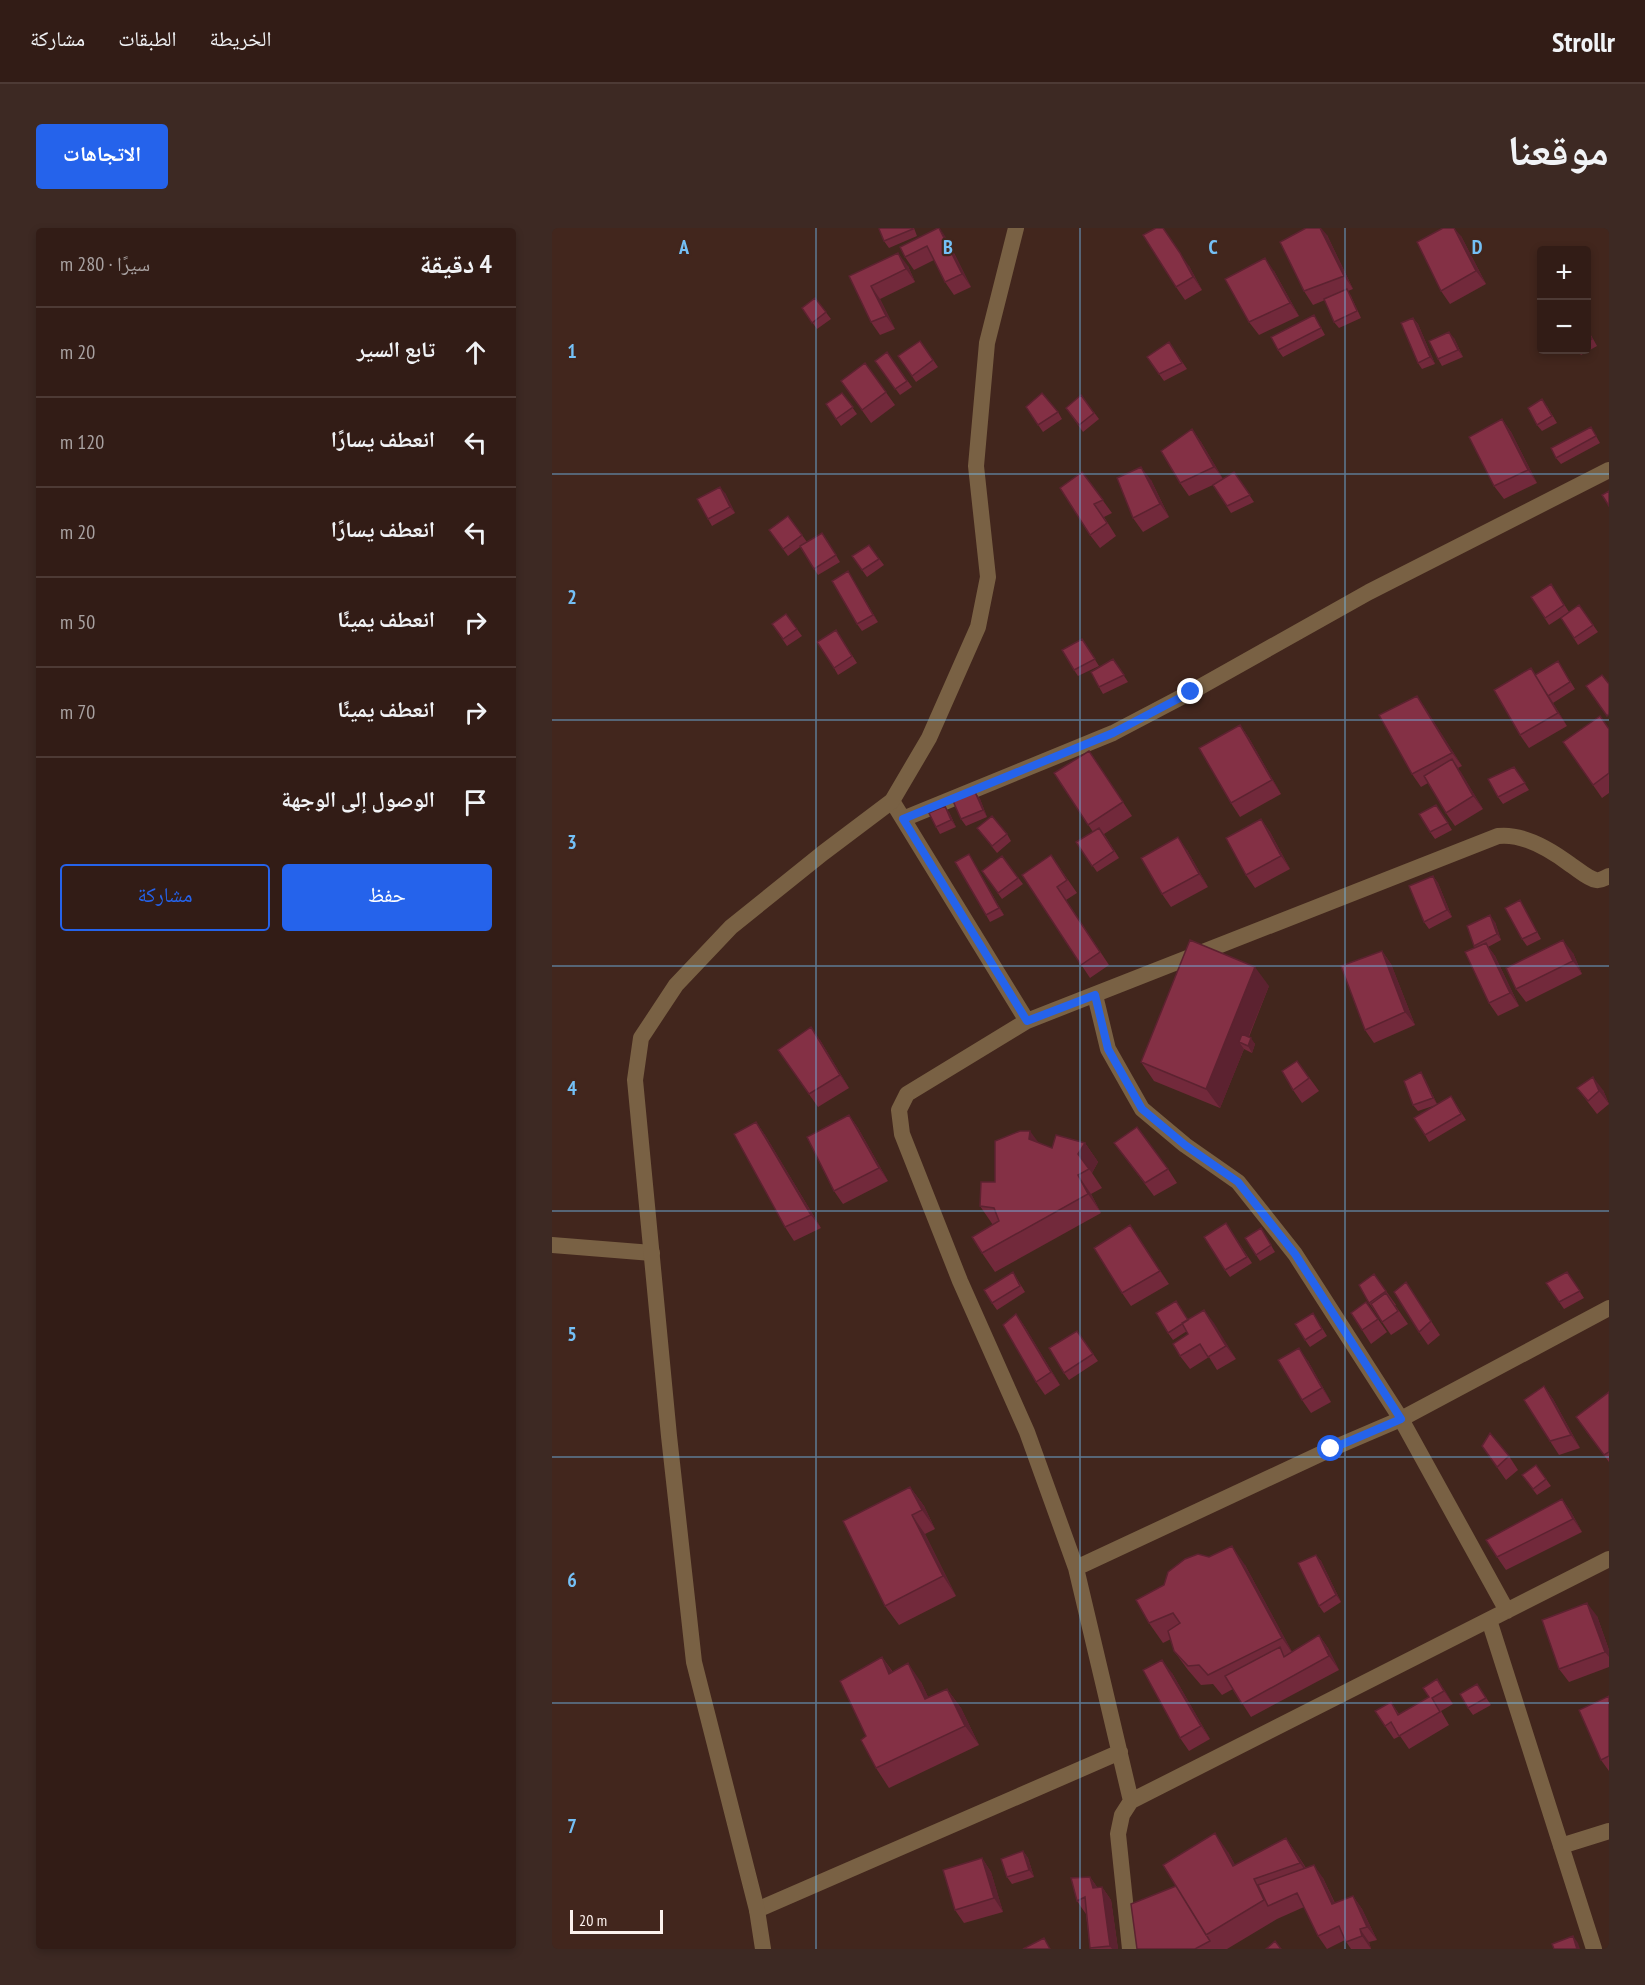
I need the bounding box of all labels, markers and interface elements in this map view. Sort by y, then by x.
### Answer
text: Strollr [1552,23,1615,60]
text: مشاركة [30,25,85,52]
text: الطبقات [118,25,177,52]
text: الخريطة [210,25,271,52]
text: موقعنا [1508,122,1609,177]
button: الاتجاهات [36,124,168,189]
text: A [678,234,690,260]
text: B [943,234,953,260]
text: C [1208,234,1218,260]
text: D [1472,234,1483,260]
map controls [1537,246,1591,354]
button: + [1537,246,1591,300]
text: 4 دقيقة [420,247,492,280]
text: سيرًا · 280 m [60,251,150,277]
button: − [1537,300,1591,354]
text: تابع السير [357,335,435,363]
icon: ahead [459,336,492,369]
text: 1 [567,338,577,364]
text: 20 m [60,339,95,365]
text: انعطف يسارًا [331,425,435,453]
icon: left [459,426,492,459]
text: 120 m [60,429,104,455]
text: انعطف يسارًا [331,515,435,543]
icon: left [459,516,492,549]
text: 20 m [60,519,95,545]
text: 2 [567,584,577,610]
text: انعطف يمينًا [337,605,435,633]
icon: right [459,606,492,639]
text: 50 m [60,609,95,635]
route end [1177,678,1203,704]
text: انعطف يمينًا [337,695,435,723]
icon: right [459,696,492,729]
text: 70 m [60,699,95,725]
text: الوصول إلى الوجهة [281,785,435,813]
icon: arrive [459,786,492,819]
text: 3 [567,829,577,855]
button: مشاركة [60,864,270,931]
button: حفظ [282,864,492,931]
text: 4 [567,1075,577,1101]
text: 5 [567,1321,577,1347]
route start [1317,1435,1343,1461]
text: 6 [567,1567,577,1593]
text: 7 [567,1813,577,1839]
scale bar [570,1907,663,1934]
text: 20 m [579,1910,607,1930]

